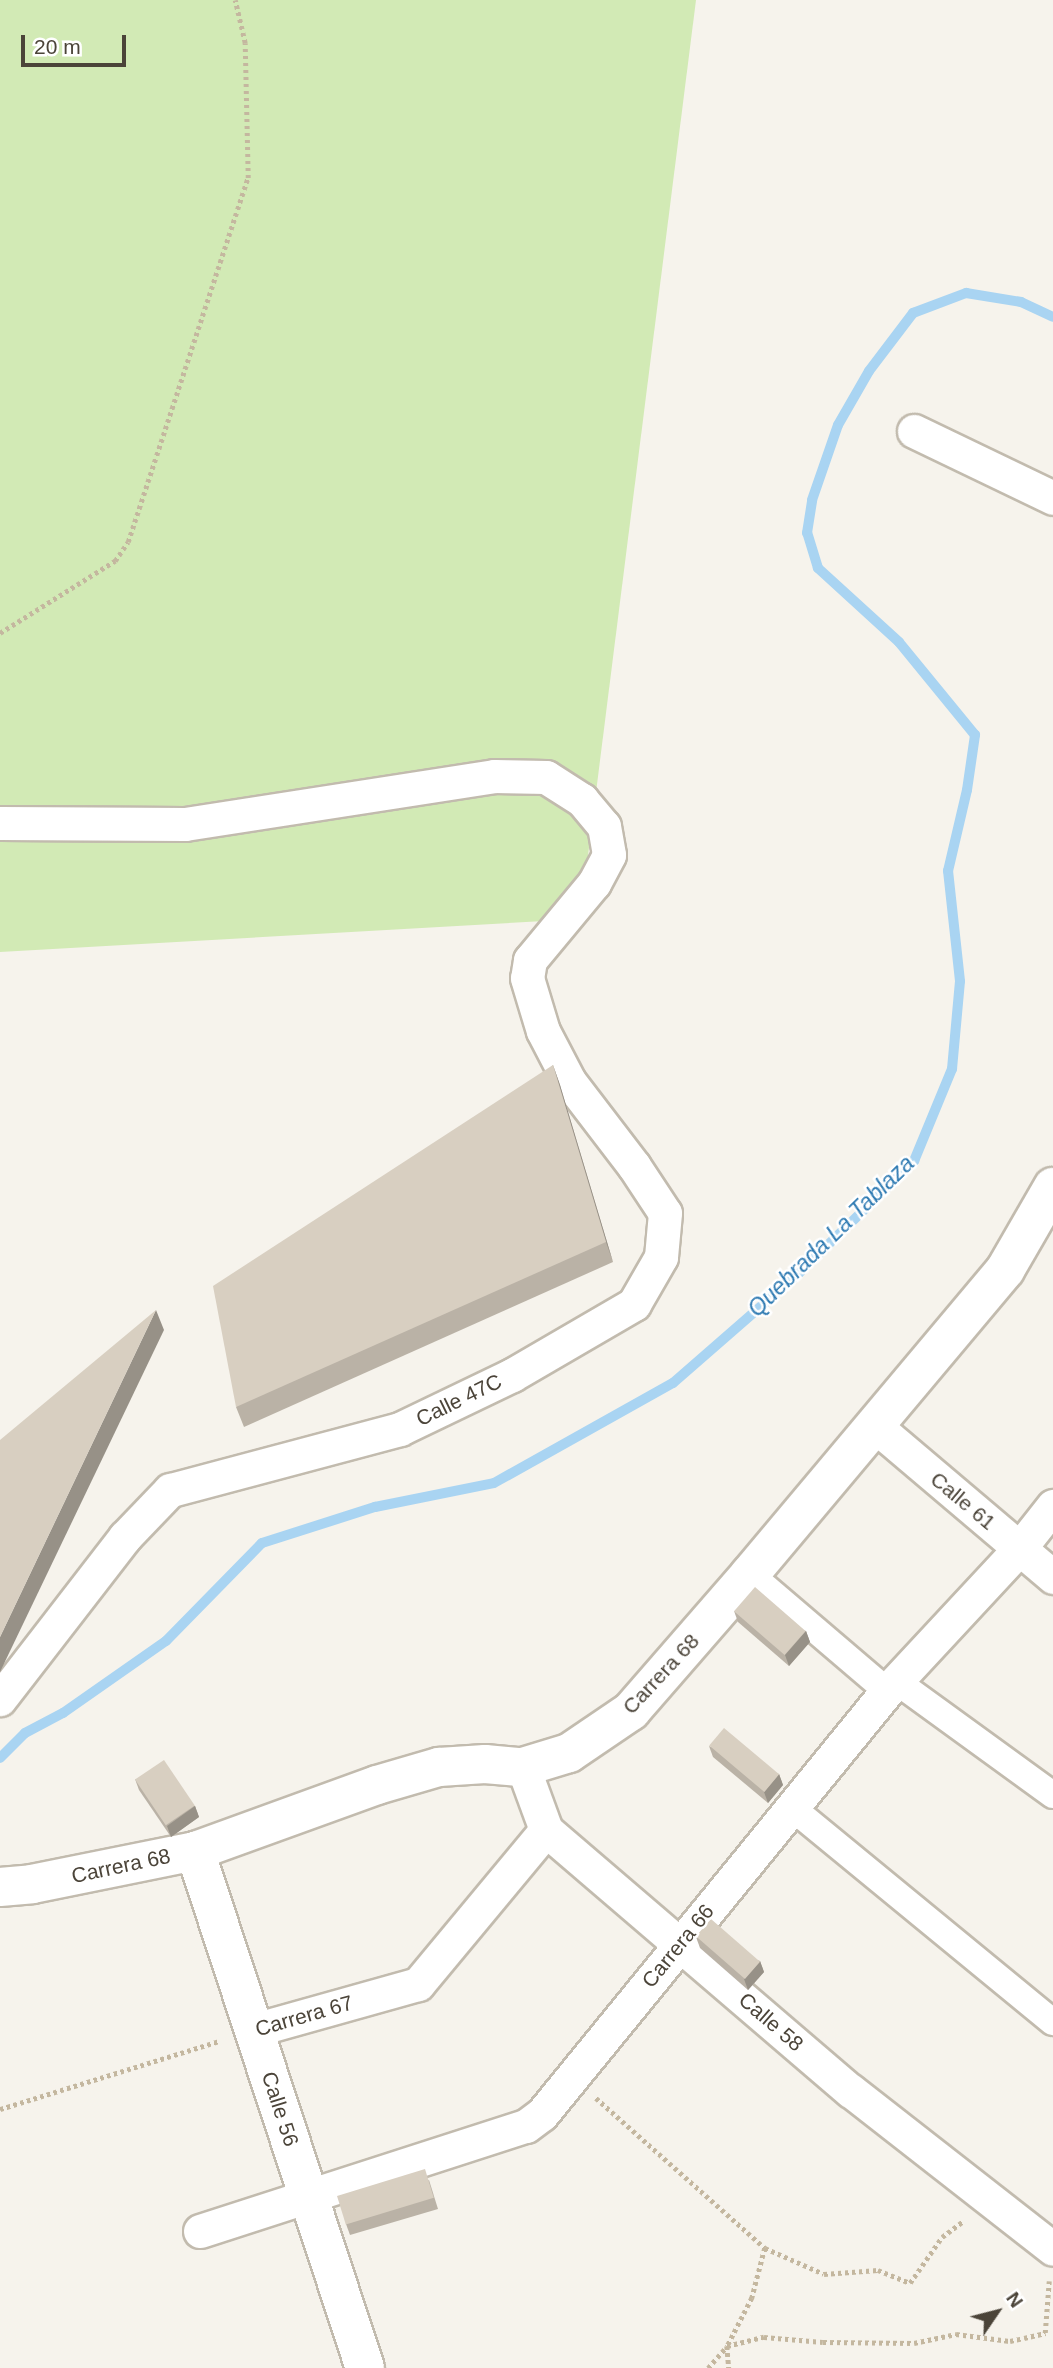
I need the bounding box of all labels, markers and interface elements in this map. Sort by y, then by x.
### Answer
scale bar [24,21,130,65]
text: 20 m [34,35,81,58]
water label: Quebrada La Tablaza [742,1150,920,1322]
street label: Calle 47C [412,1368,506,1432]
street label: Calle 61 [925,1467,1001,1535]
street label: Carrera 68 [618,1629,704,1719]
street label: Carrera 68 [69,1843,173,1889]
street label: Carrera 66 [637,1899,719,1993]
street label: Calle 58 [734,1987,808,2057]
street label: Carrera 67 [252,1990,356,2042]
street label: Calle 56 [256,2068,304,2150]
north arrow [962,2277,1032,2347]
text: N [1002,2288,1027,2311]

